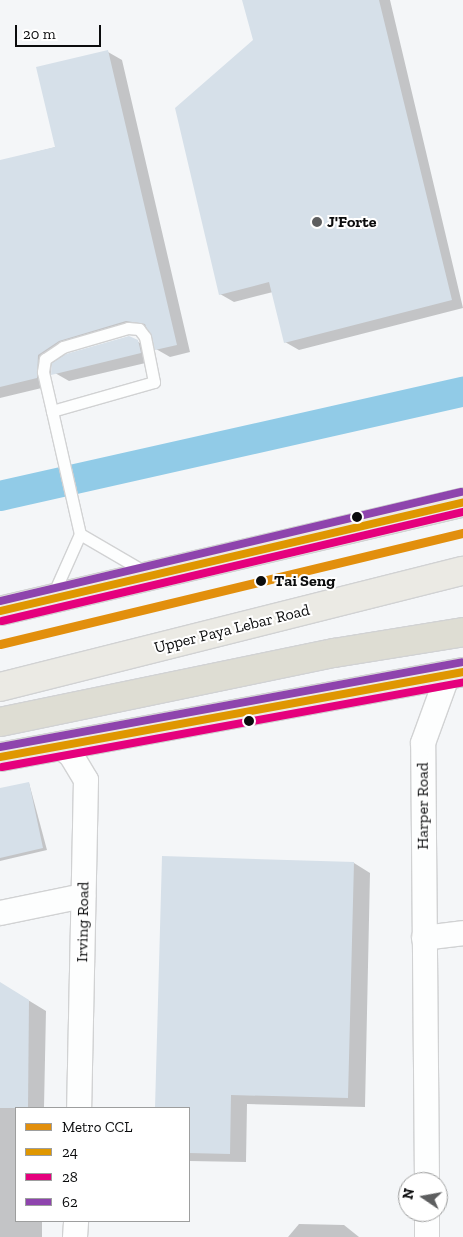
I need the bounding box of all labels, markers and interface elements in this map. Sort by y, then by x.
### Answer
scale bar [18,15,104,47]
text: 20 m [23,25,56,43]
place label: J'Forte [327,212,376,232]
marker: J'Forte [311,216,323,228]
unlabelled marker [352,512,362,522]
place label: Tai Seng [274,571,335,591]
marker: Tai Seng [252,572,270,590]
street label: Upper Paya Lebar Road [152,600,312,658]
unlabelled marker [244,716,254,726]
street label: Harper Road [413,762,433,850]
street label: Irving Road [73,882,93,962]
legend [15,1107,190,1222]
text: Metro CCL [62,1118,132,1136]
text: 24 [62,1143,78,1161]
text: 28 [62,1168,78,1186]
north arrow [398,1172,448,1222]
text: N [399,1187,418,1201]
text: 62 [62,1193,78,1211]

